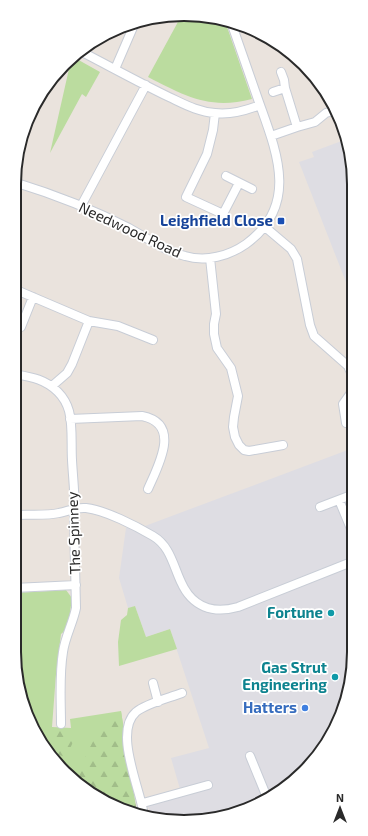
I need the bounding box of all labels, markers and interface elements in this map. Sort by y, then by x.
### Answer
street label: Needwood Road [76,197,185,261]
place label: Leighfield Close [160,211,273,229]
marker: Leighfield Close [276,216,286,226]
street label: The Spinney [63,491,83,575]
place label: Fortune [267,603,323,621]
marker: Fortune [326,608,336,618]
place label: Gas Strut Engineering [242,658,327,693]
marker: Gas Strut Engineering [330,672,340,682]
place label: Hatters [243,698,297,716]
marker: Hatters [300,703,310,713]
north arrow [320,788,360,828]
text: N [336,791,344,804]

